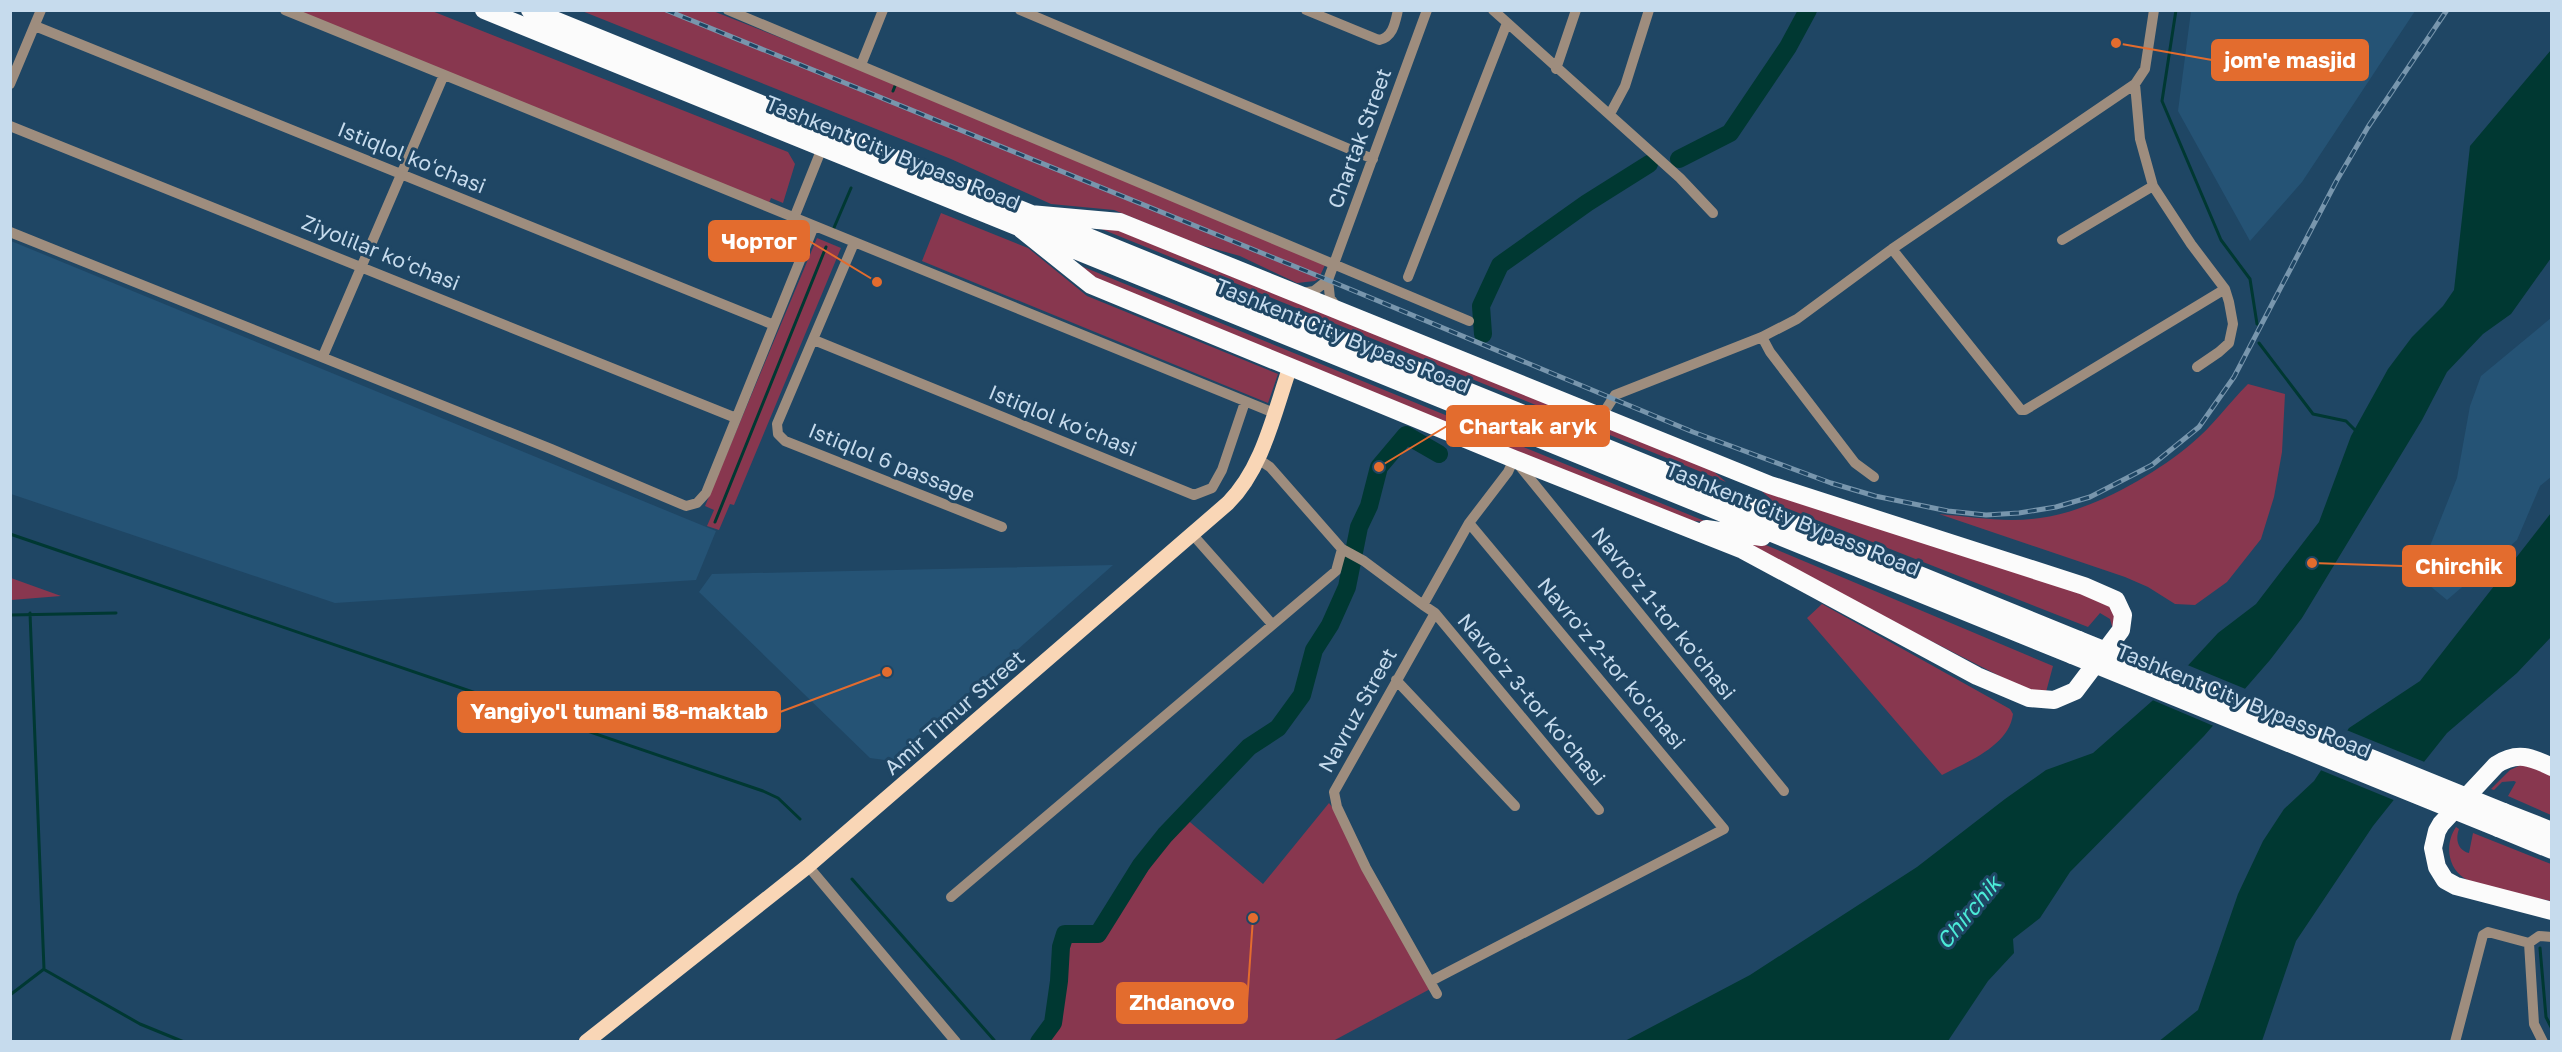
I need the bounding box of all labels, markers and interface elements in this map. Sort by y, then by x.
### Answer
callout: jom'e masjid [2212,40,2368,80]
text: jom'e masjid [2223,46,2356,73]
street label: Chartak Street [1322,64,1396,212]
street label: Tashkent City Bypass Road [762,89,1024,215]
street label: Istiqlol koʻchasi [334,115,490,199]
street label: Ziyolilar koʻchasi [298,208,464,296]
callout: Чортог [709,221,809,261]
text: Чортог [721,227,797,254]
street label: Tashkent City Bypass Road [1212,272,1474,398]
street label: Istiqlol koʻchasi [985,378,1141,462]
callout: Chartak aryk [1447,406,1609,446]
text: Chartak aryk [1459,412,1597,439]
street label: Istiqlol 6 passage [805,417,979,507]
street label: Tashkent City Bypass Road [1662,455,1924,581]
street label: Navro'z 1-tor ko'chasi [1586,522,1742,704]
callout: Chirchik [2403,546,2515,586]
text: Chirchik [2415,552,2503,579]
street label: Navro'z 2-tor ko'chasi [1532,572,1692,754]
street label: Navro'z 3-tor ko'chasi [1452,608,1612,790]
street label: Tashkent City Bypass Road [2113,637,2375,763]
street label: Navruz Street [1312,643,1402,777]
street label: Amir Timur Street [879,644,1029,780]
callout: Yangiyo'l tumani 58-maktab [458,692,780,732]
text: Yangiyo'l tumani 58-maktab [470,697,768,724]
water label: Chirchik [1930,868,2008,954]
callout: Zhdanovo [1117,983,1247,1023]
text: Zhdanovo [1129,988,1235,1015]

